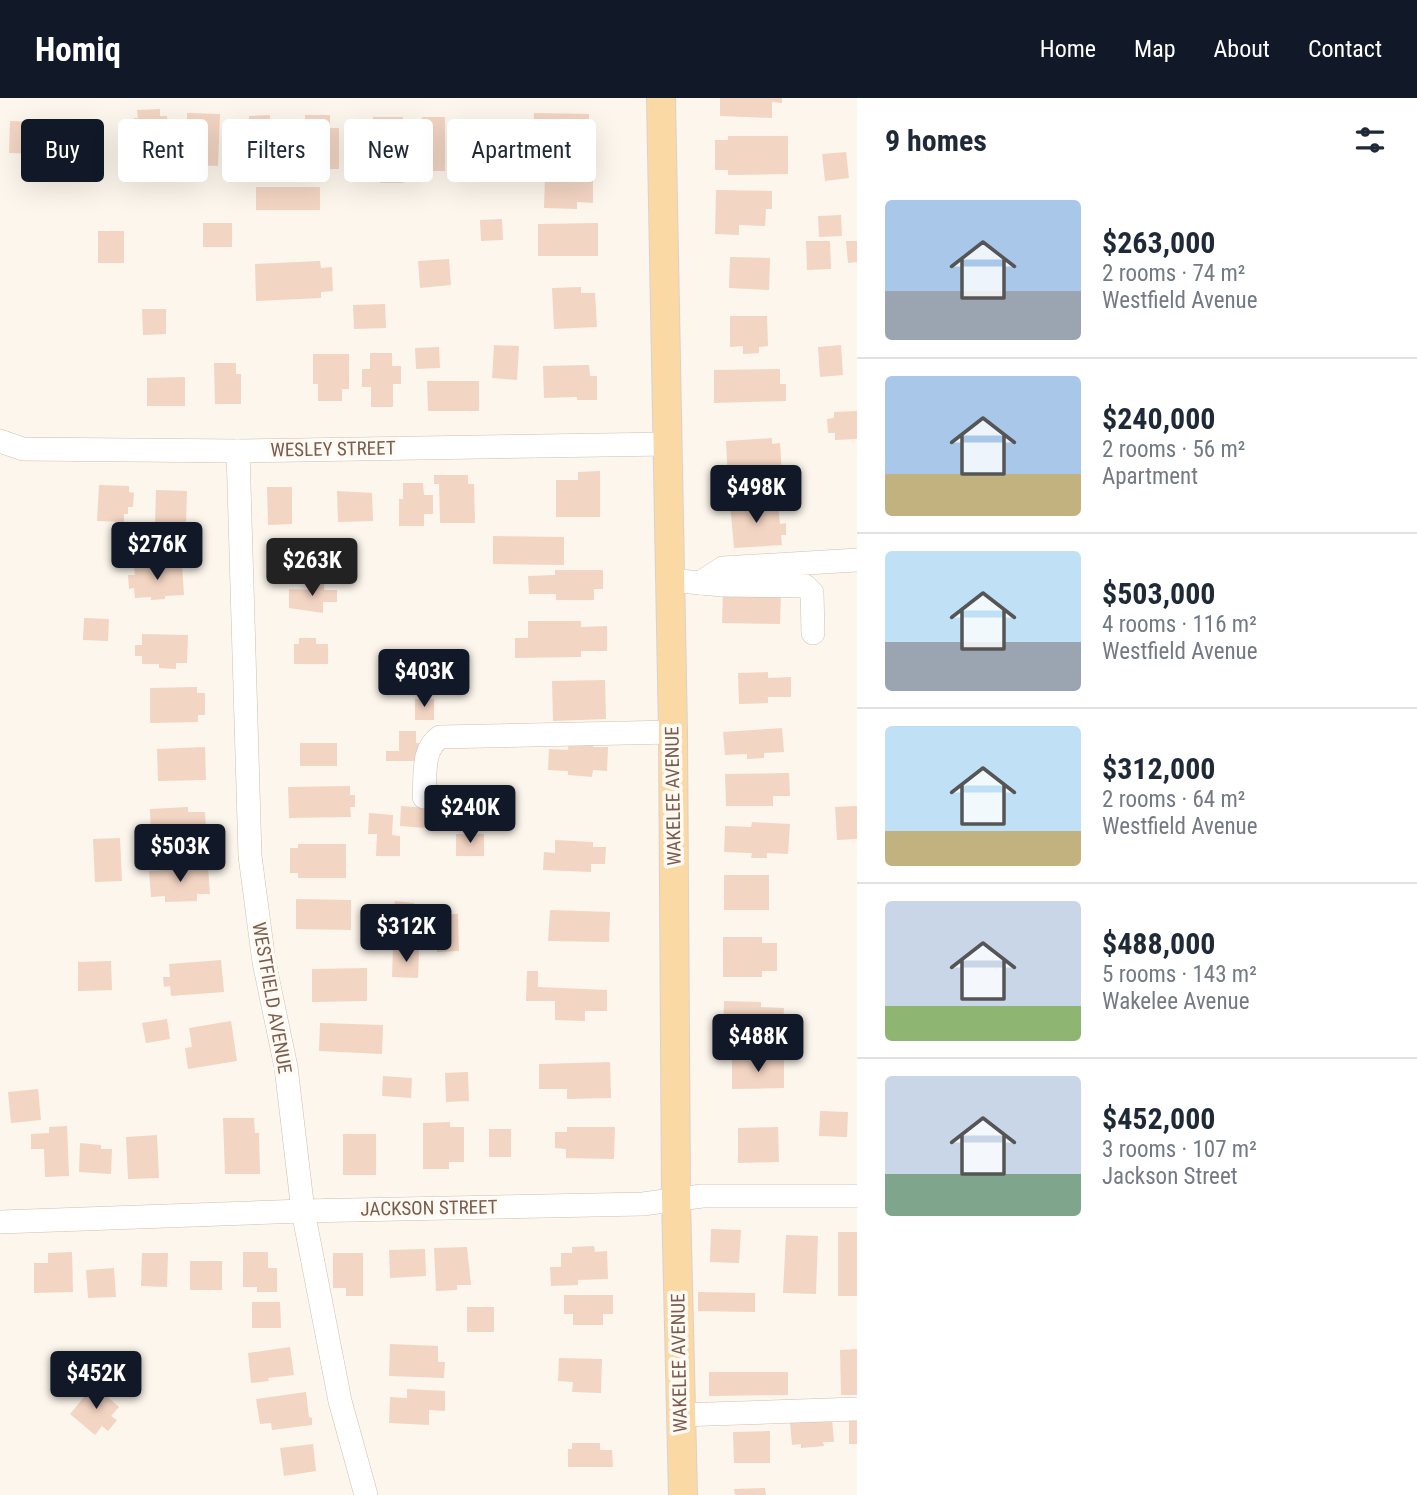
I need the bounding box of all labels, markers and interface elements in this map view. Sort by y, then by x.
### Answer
text: Homiq [35,30,121,69]
text: Home [1040,35,1096,63]
text: Map [1134,35,1176,63]
text: About [1214,35,1270,63]
text: Contact [1308,35,1382,63]
chip: Buy [21,119,104,182]
chip: Rent [118,119,208,182]
chip: Filters [222,119,330,182]
chip: New [344,119,433,182]
chip: Apartment [447,119,596,182]
icon: filters [1351,121,1389,159]
text: 9 homes [885,123,987,158]
text: $263,000 [1102,225,1215,260]
icon: home [941,228,1025,312]
text: 2 rooms · 74 m² [1102,260,1245,287]
text: Westfield Avenue [1102,287,1258,314]
text: $240,000 [1102,401,1215,436]
icon: home [941,404,1025,488]
street label: WESLEY STREET [270,436,396,462]
text: 2 rooms · 56 m² [1102,436,1245,463]
text: Apartment [1102,463,1198,490]
pin: $498K [707,466,805,525]
text: $498K [726,474,786,501]
pin: $276K [108,522,206,582]
text: $276K [127,531,187,558]
pin: $263K [263,538,361,598]
text: $263K [282,547,342,574]
text: $503,000 [1102,576,1215,611]
icon: home [941,579,1025,663]
text: 4 rooms · 116 m² [1102,611,1257,638]
text: Westfield Avenue [1102,638,1258,665]
pin: $403K [375,650,473,709]
text: $403K [394,658,454,685]
street label: WAKELEE AVENUE [660,726,686,866]
text: $312,000 [1102,751,1215,786]
icon: home [941,754,1025,838]
pin: $240K [421,786,519,845]
text: 2 rooms · 64 m² [1102,786,1245,813]
text: $240K [440,794,500,821]
text: Westfield Avenue [1102,813,1258,840]
pin: $503K [131,824,229,884]
text: $503K [150,833,210,860]
pin: $312K [357,904,455,964]
text: $312K [376,913,436,940]
street label: WESTFIELD AVENUE [247,920,297,1076]
text: $488,000 [1102,926,1215,961]
icon: home [941,929,1025,1013]
text: 5 rooms · 143 m² [1102,961,1257,988]
text: Wakelee Avenue [1102,988,1249,1015]
pin: $488K [709,1014,807,1074]
text: $488K [728,1023,788,1050]
text: $452,000 [1102,1101,1215,1136]
icon: home [941,1104,1025,1188]
text: 3 rooms · 107 m² [1102,1136,1257,1163]
text: Jackson Street [1102,1163,1237,1190]
street label: JACKSON STREET [360,1195,498,1221]
street label: WAKELEE AVENUE [666,1293,692,1433]
pin: $452K [47,1352,145,1411]
text: $452K [66,1360,126,1387]

